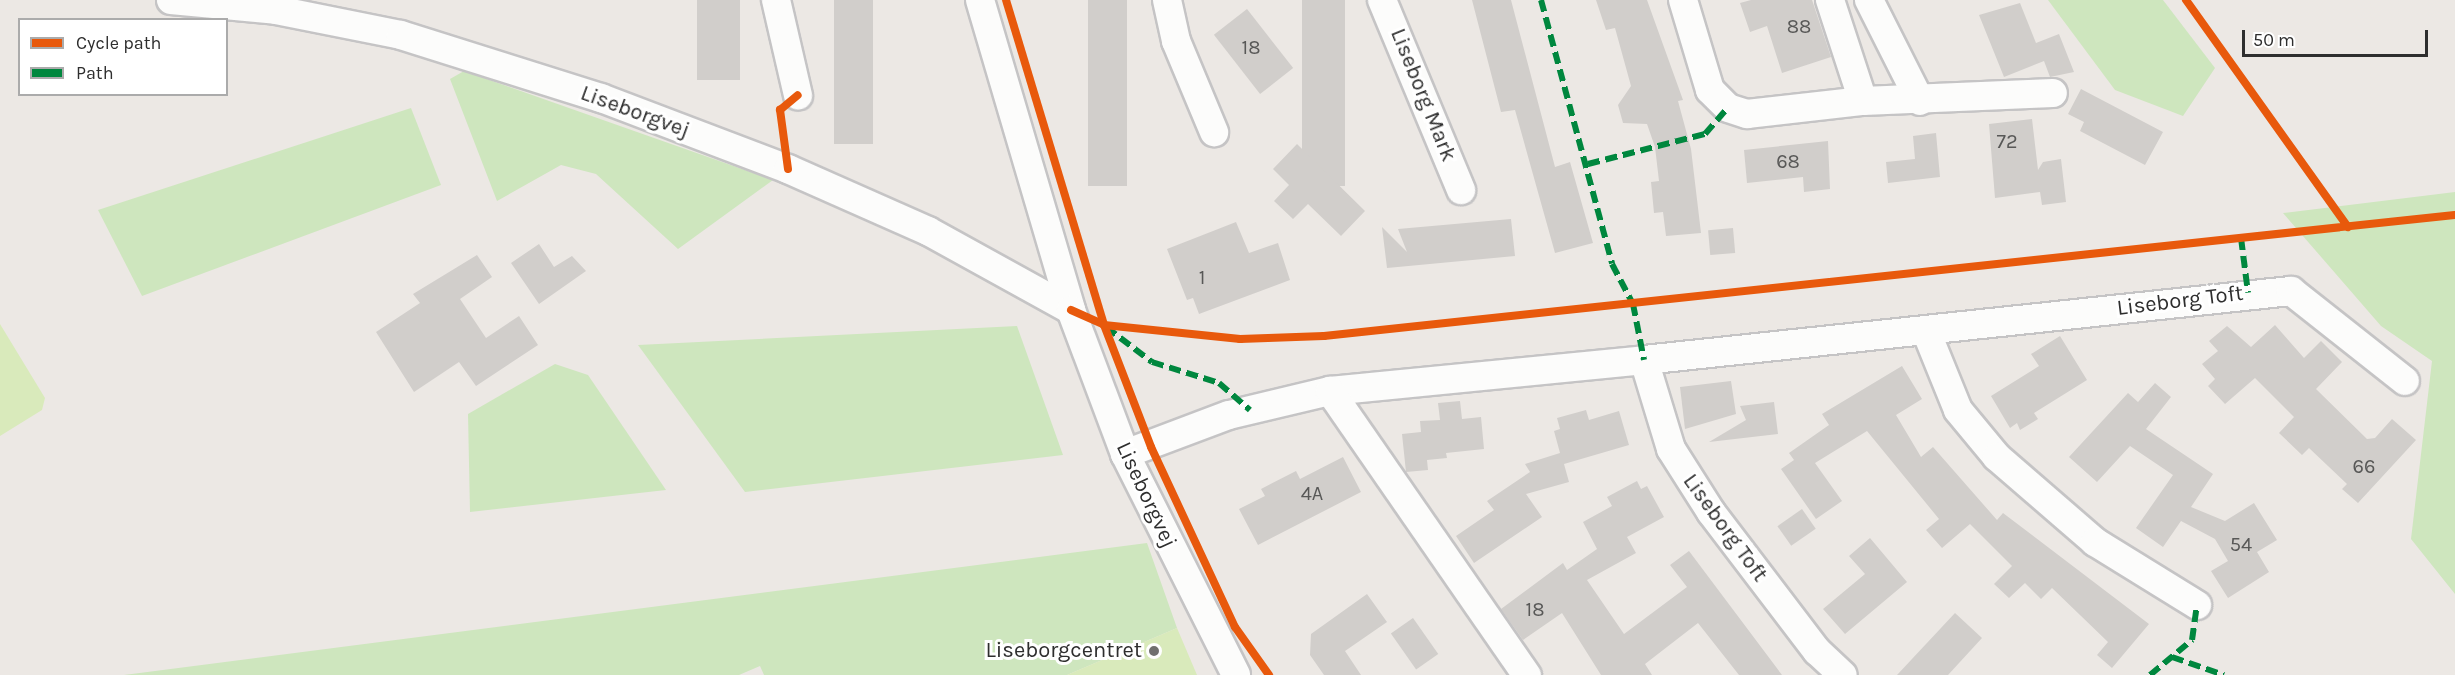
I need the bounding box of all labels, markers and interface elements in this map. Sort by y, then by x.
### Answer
house number: 88 [1787,14,1811,38]
legend [18,18,228,96]
scale bar [2245,18,2431,56]
street label: Liseborg Mark [1384,25,1462,165]
text: 50 m [2253,29,2295,51]
text: Cycle path [76,32,161,54]
house number: 18 [1242,35,1260,59]
text: Path [76,62,114,84]
street label: Liseborgvej [577,80,693,144]
house number: 72 [1997,129,2017,153]
house number: 68 [1776,149,1800,173]
house number: 1 [1199,265,1205,289]
street label: Liseborg Toft [2115,280,2245,322]
street label: Liseborgvej [1110,438,1182,552]
house number: 66 [2353,454,2375,478]
street label: Liseborg Toft [1677,469,1773,587]
house number: 4A [1301,481,1323,505]
house number: 54 [2230,532,2252,556]
house number: 18 [1526,597,1544,621]
place label: Liseborgcentret [986,638,1142,664]
marker: Liseborgcentret [1147,644,1161,658]

